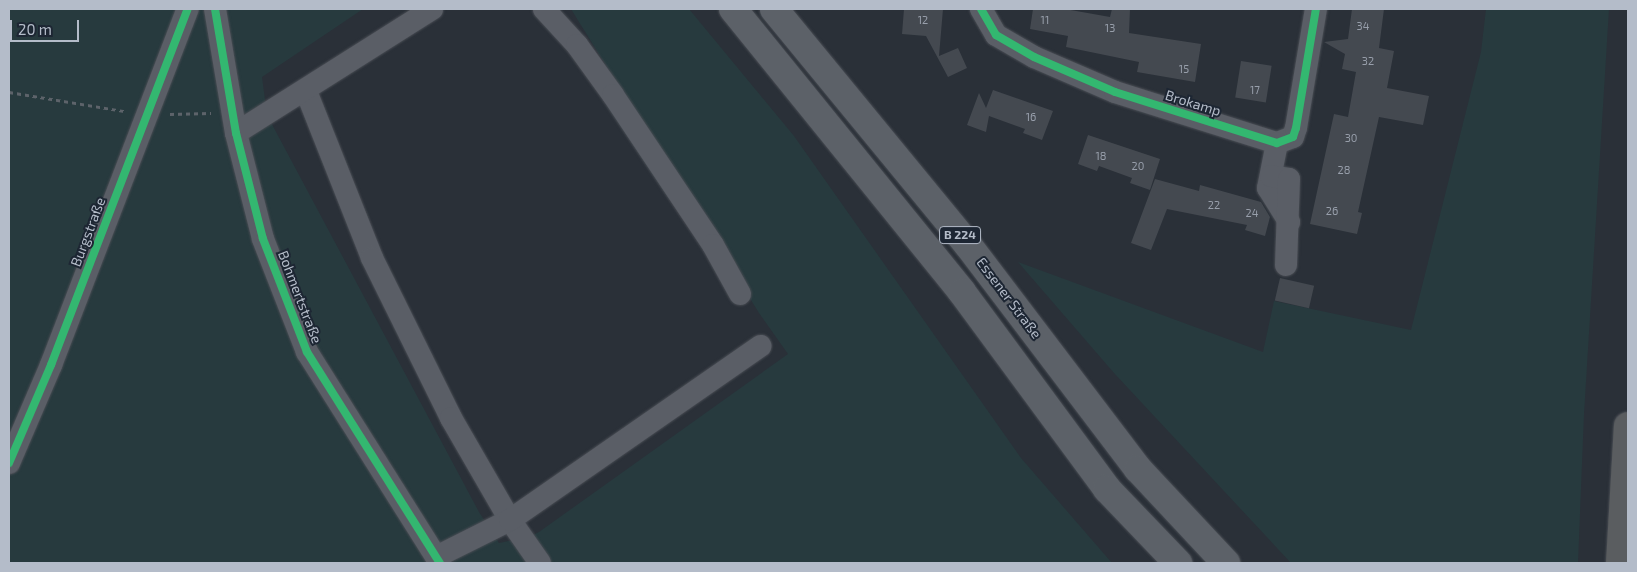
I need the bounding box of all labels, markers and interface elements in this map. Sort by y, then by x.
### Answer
scale bar [12,10,81,42]
house number: 12 [918,13,928,27]
house number: 11 [1041,13,1049,27]
house number: 34 [1357,19,1369,33]
text: 20 m [18,20,52,38]
house number: 13 [1105,21,1115,35]
house number: 32 [1362,54,1374,68]
house number: 15 [1179,62,1189,76]
house number: 17 [1250,83,1260,97]
street label: Brokamp [1163,87,1223,119]
house number: 16 [1026,110,1036,124]
house number: 30 [1345,131,1357,145]
house number: 18 [1095,149,1107,163]
house number: 20 [1132,159,1144,173]
house number: 28 [1338,163,1350,177]
street label: Burgstraße [67,195,109,269]
house number: 22 [1208,198,1220,212]
house number: 26 [1326,204,1338,218]
house number: 24 [1246,206,1258,220]
road number: B 224 [939,226,981,244]
street label: Bohmertstraße [275,248,325,346]
street label: Essener Straße [973,254,1045,342]

